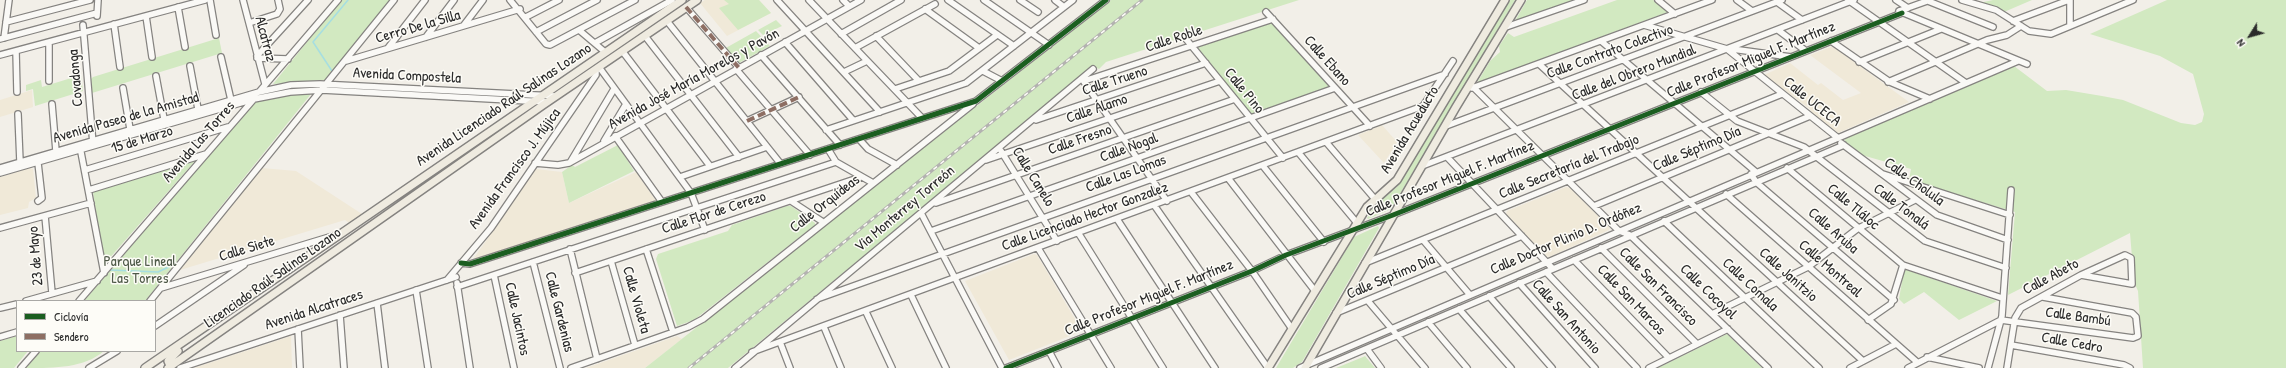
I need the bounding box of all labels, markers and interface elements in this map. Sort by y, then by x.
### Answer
street label: Cerro De la Silla [373,6,463,48]
street label: Alcatraz [250,14,280,64]
north arrow [2230,16,2270,56]
street label: Calle Profesor Miguel F. Martínez [1664,18,1838,102]
street label: Calle Roble [1143,21,1205,57]
street label: Calle Contrato Colectivo [1544,21,1676,83]
street label: Avenida José María Morelos y Pavón [606,24,782,134]
street label: Calle Ebano [1300,32,1354,90]
text: N [2233,37,2248,50]
street label: Avenida Licenciado Raúl Salinas Lozano [413,40,595,170]
street label: Calle del Obrero Mundial [1569,41,1699,105]
street label: Covadonga [65,49,87,107]
street label: Calle Trueno [1080,62,1150,100]
street label: Avenida Compostela [352,64,462,88]
street label: Calle Pino [1220,65,1268,117]
street label: Calle UCECA [1780,73,1844,131]
street label: Avenida Acueducto [1377,83,1443,177]
street label: Avenida Paseo de la Amistad [51,89,201,147]
street label: Calle Álamo [1064,90,1130,128]
street label: Avenida Las Torres [159,98,239,186]
street label: Avenida Francisco J. Mújica [465,105,565,233]
street label: Calle Fresno [1046,121,1114,159]
street label: 15 de Marzo [109,122,175,158]
street label: Calle Séptimo Día [1650,122,1744,176]
street label: Calle Nogal [1097,129,1161,167]
street label: Calle Secretaría del Trabajo [1496,131,1642,203]
street label: Calle Profesor Miguel F. Martínez [1363,137,1537,221]
street label: Calle Canelo [1008,144,1058,210]
street label: Calle Las Lomas [1083,151,1169,197]
street label: Calle Cholula [1880,154,1948,210]
street label: Via Monterrey Torreón [851,162,959,256]
street label: Calle Orquídeas [786,171,864,237]
street label: Calle Licenciado Hector Gonzalez [999,178,1171,256]
street label: Calle Tláloc [1823,180,1883,234]
street label: Calle Tonalá [1869,180,1933,234]
street label: Calle Flor de Cerezo [660,188,768,238]
street label: Calle Doctor Plinio D. Ordóñez [1488,199,1644,279]
street label: Calle Aruba [1804,204,1862,258]
street label: Licenciado Raúl Salinas Lozano [201,224,345,332]
street label: 23 de Mayo [24,226,48,286]
street label: Calle Siete [217,232,277,266]
street label: Calle Montreal [1794,236,1866,302]
street label: Calle San Francisco [1615,244,1701,330]
street label: Calle Janitzio [1755,244,1821,306]
street label: Calle Séptimo Día [1344,250,1438,304]
park label: Parque Lineal Las Torres [104,253,176,288]
street label: Calle Comala [1718,254,1782,316]
street label: Calle Abeto [2020,255,2082,299]
street label: Calle Profesor Miguel F. Martínez [1062,256,1236,340]
street label: Calle Cocoyol [1676,260,1740,324]
street label: Calle San Marcos [1593,261,1669,339]
street label: Calle Violeta [618,264,654,336]
street label: Calle Gardenias [540,270,578,354]
street label: Calle San Antonio [1528,276,1604,358]
street label: Calle Jacintos [500,281,534,357]
street label: Avenida Alcatraces [263,286,365,334]
legend [16,300,156,352]
street label: Calle Bambú [2044,304,2112,330]
text: Ciclovía [54,308,88,325]
text: Sendero [54,328,89,345]
street label: Calle Cedro [2040,329,2104,357]

